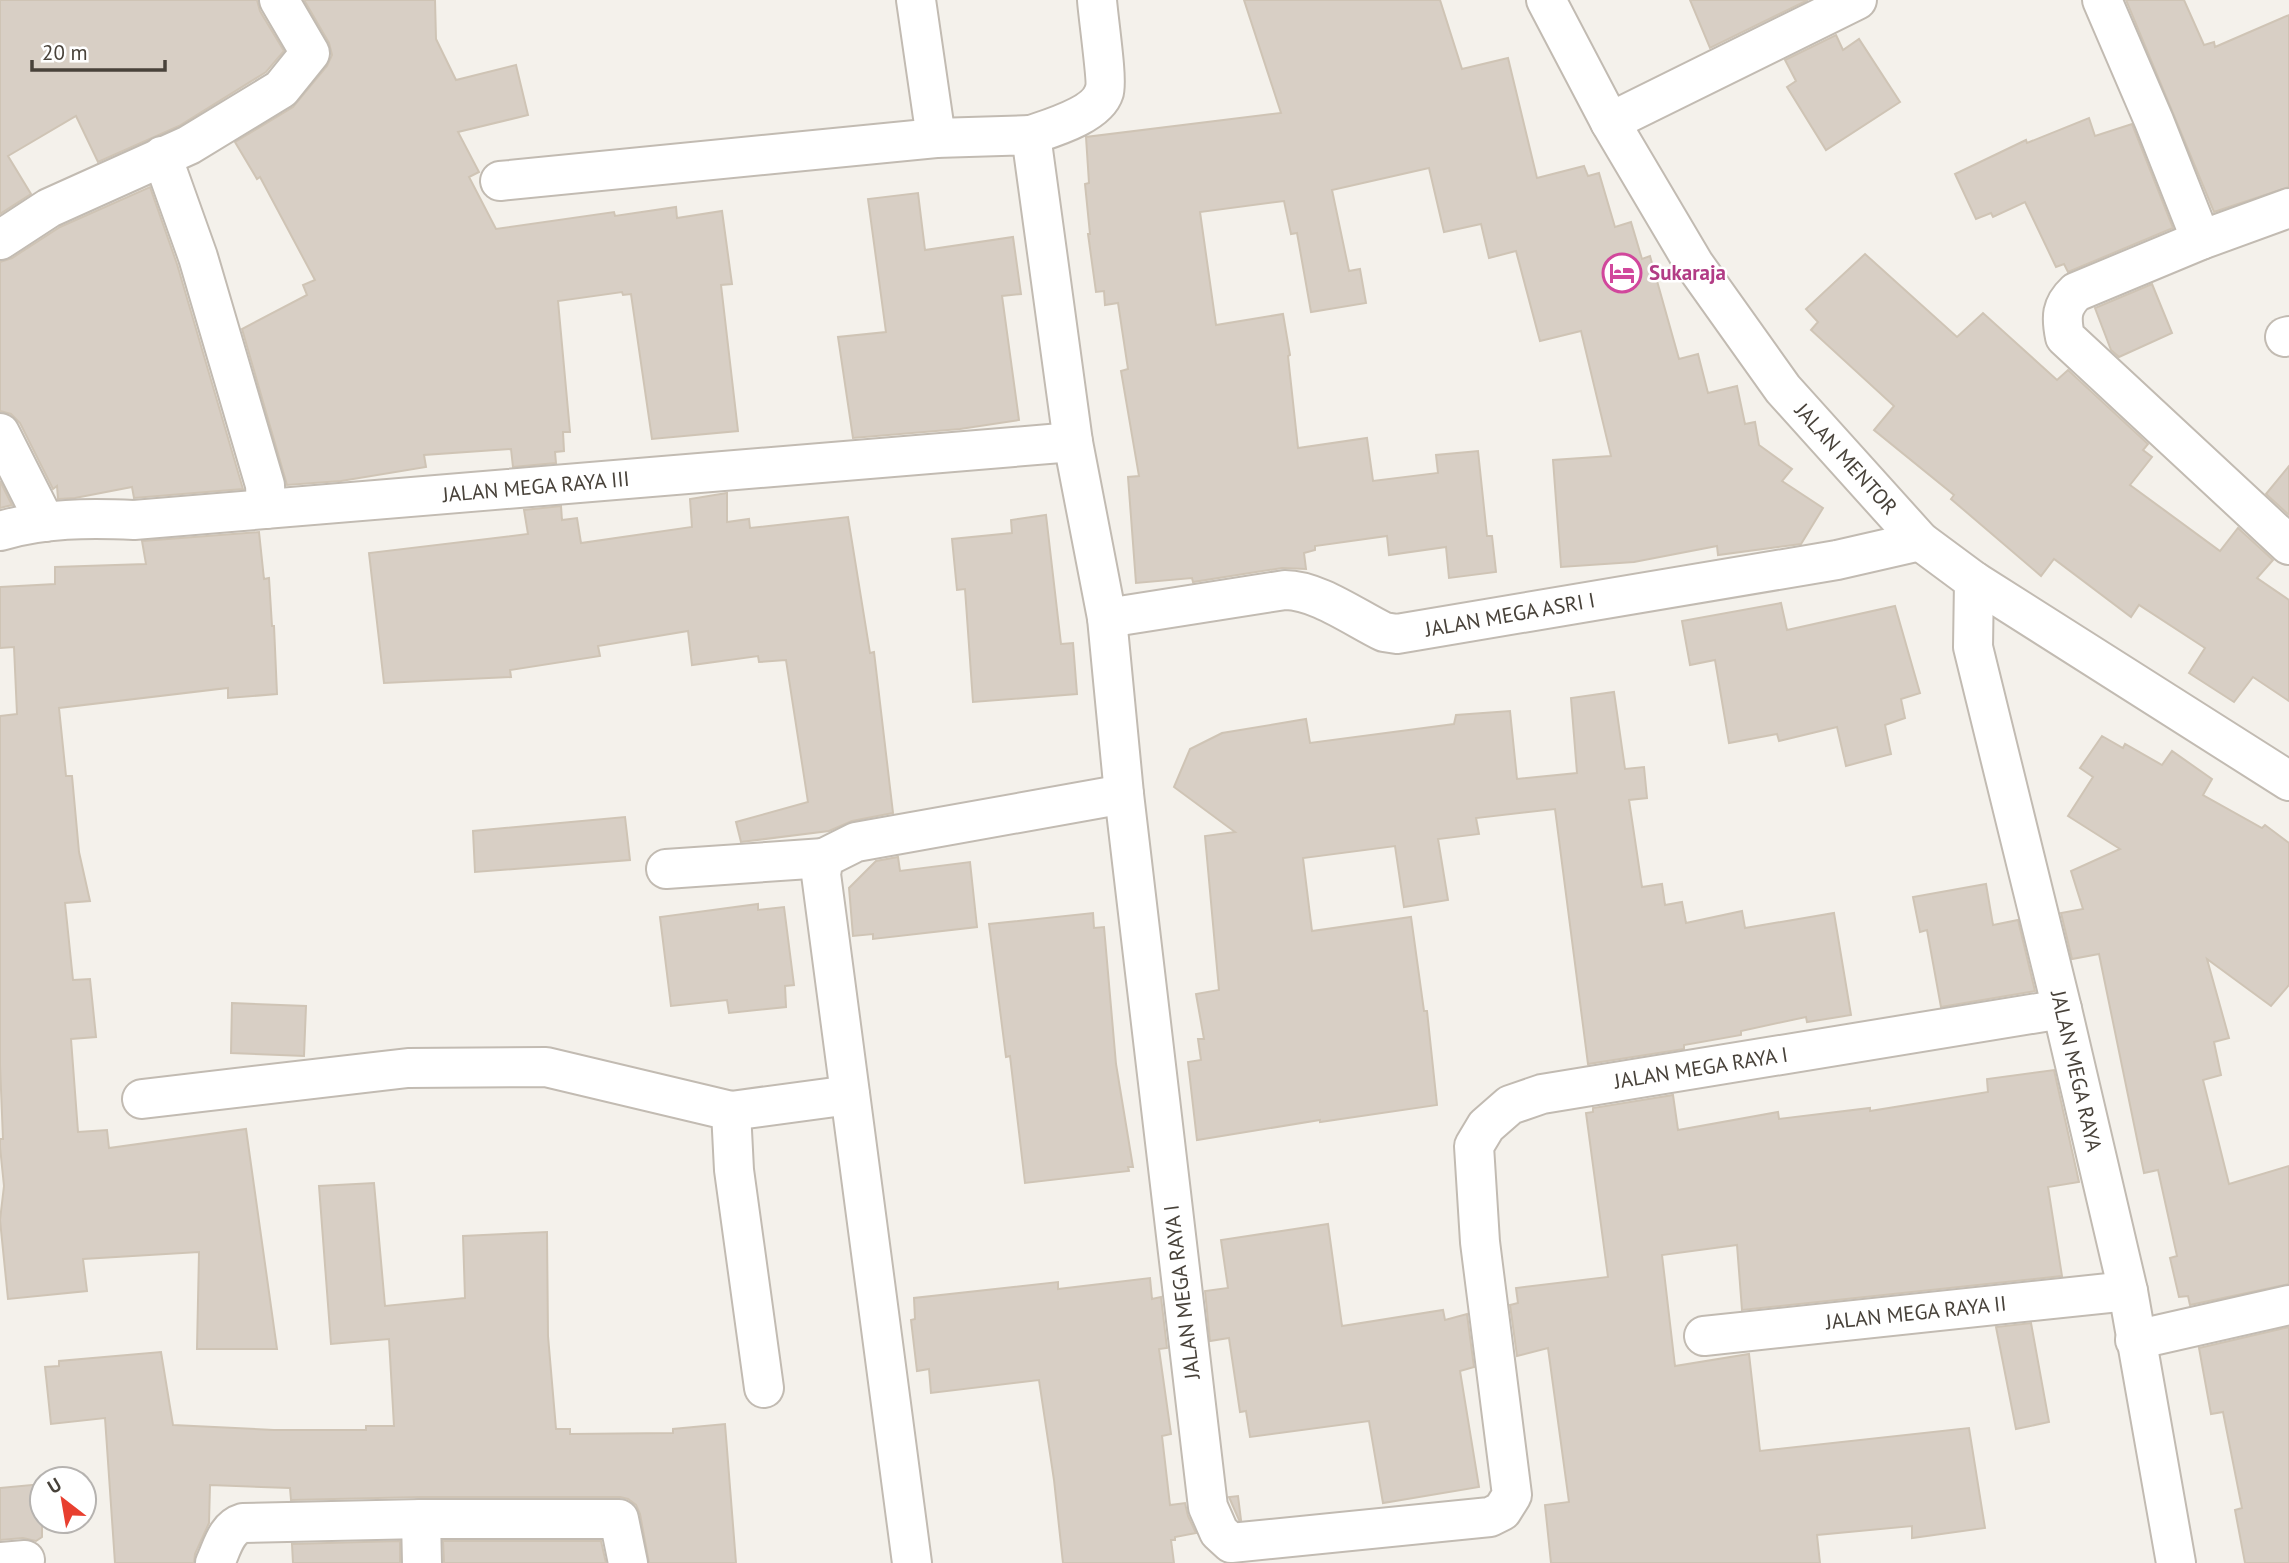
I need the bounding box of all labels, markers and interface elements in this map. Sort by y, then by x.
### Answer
scale bar [32,28,164,72]
text: 20 m [42,39,88,66]
hotel icon: Sukaraja [1601,252,1643,294]
place label: Sukaraja [1649,259,1726,286]
street label: JALAN MENTOR [1789,397,1904,520]
street label: JALAN MEGA RAYA III [440,465,631,508]
street label: JALAN MEGA ASRI I [1422,586,1597,643]
street label: JALAN MEGA RAYA [2045,987,2108,1155]
street label: JALAN MEGA RAYA I [1611,1040,1790,1095]
street label: JALAN MEGA RAYA I [1157,1203,1206,1382]
street label: JALAN MEGA RAYA II [1823,1290,2008,1336]
north arrow [28,1465,98,1535]
text: U [43,1472,66,1499]

